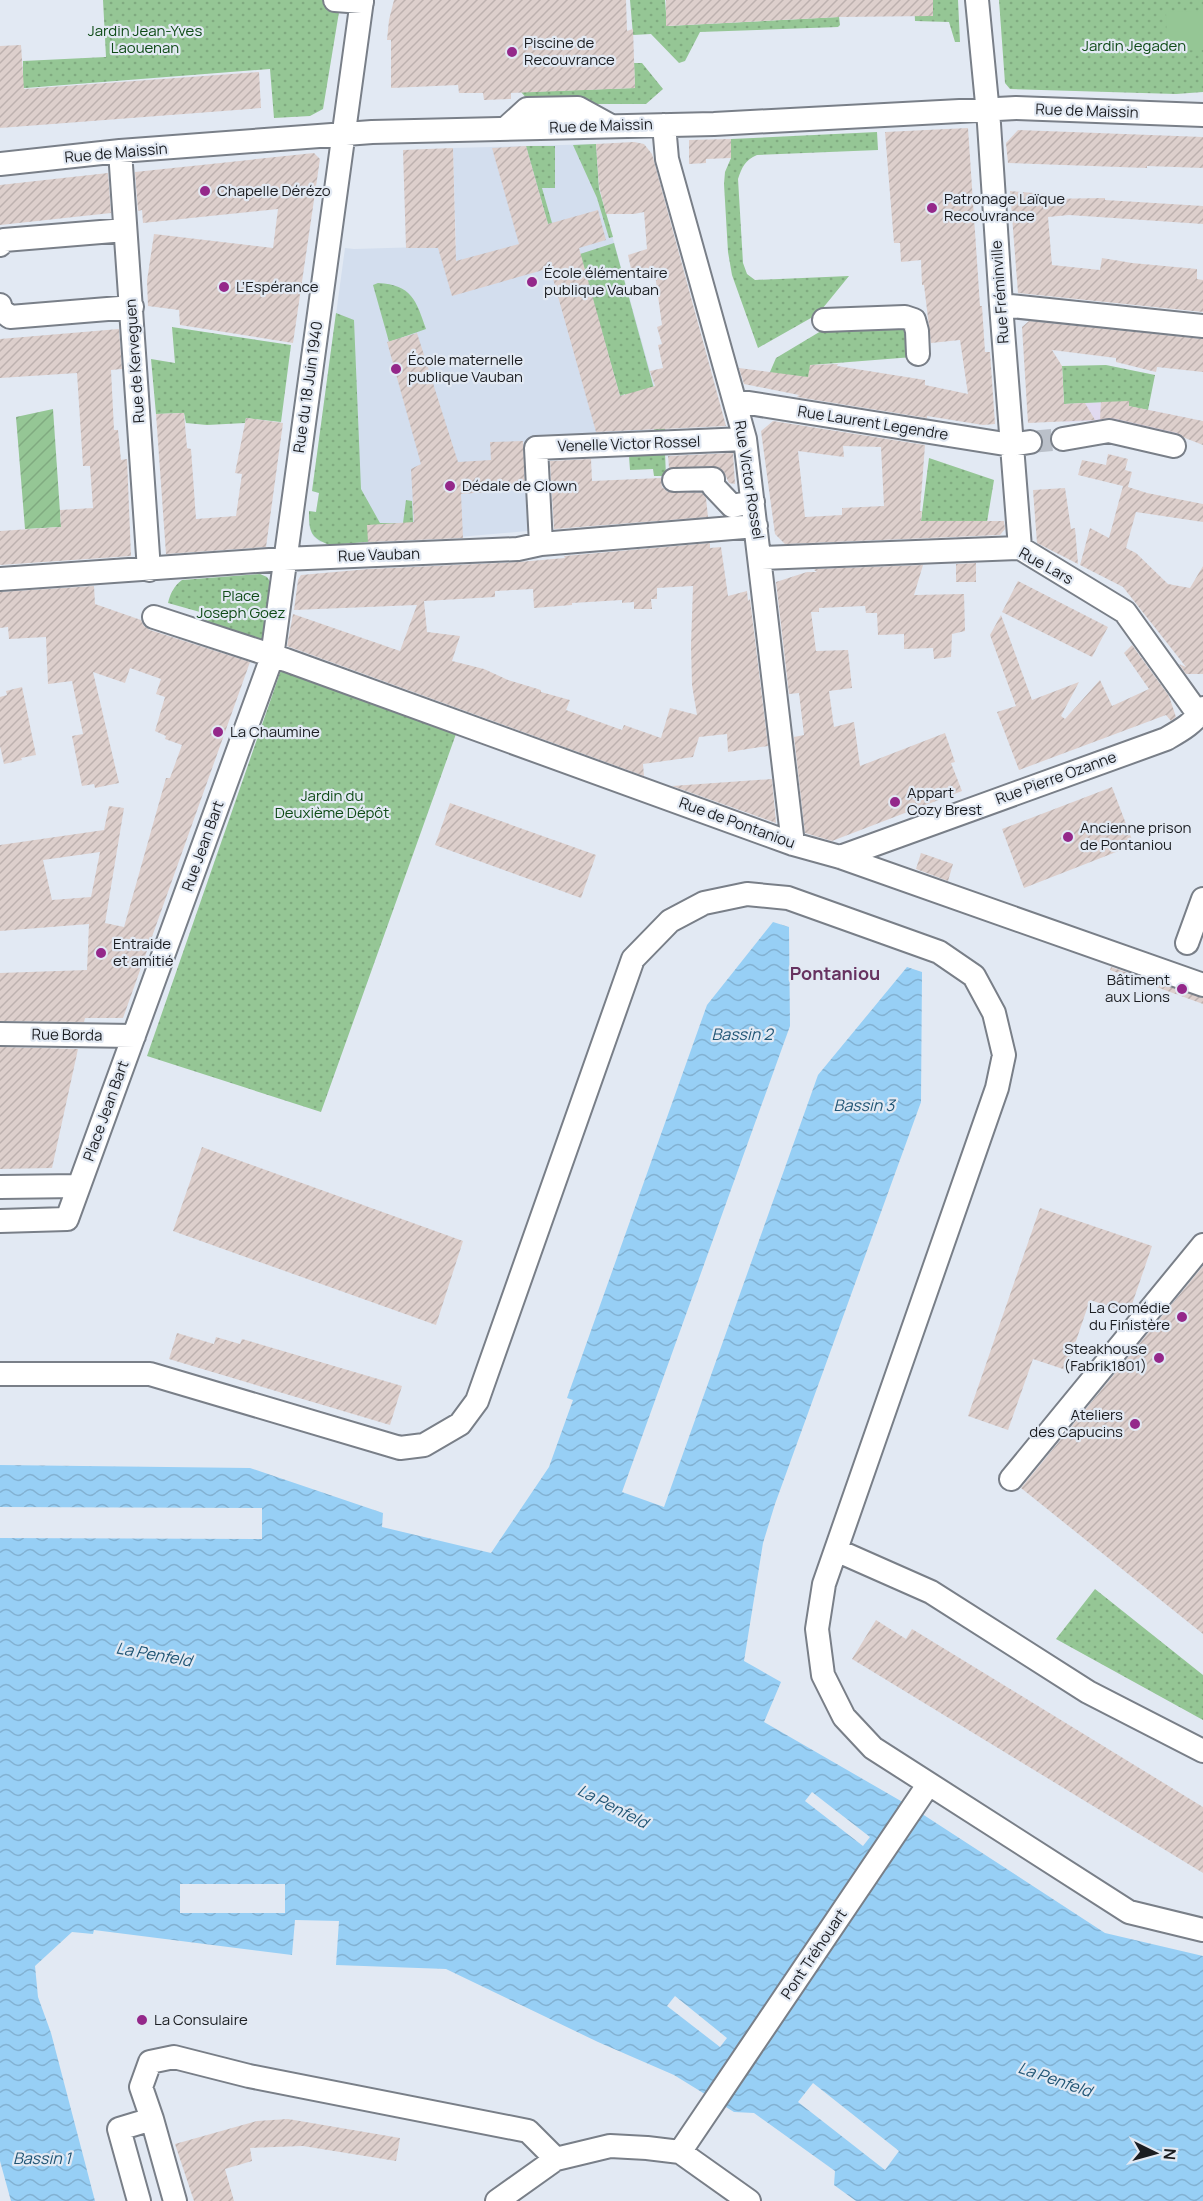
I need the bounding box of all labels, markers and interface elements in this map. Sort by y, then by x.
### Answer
park label: Jardin Jean-Yves Laouenan [88,20,202,58]
place label: Piscine de Recouvrance [524,32,615,70]
park label: Jardin Jegaden [1082,35,1186,56]
marker: Piscine de Recouvrance [505,45,519,59]
street label: Rue de Maissin [1035,98,1139,123]
street label: Rue de Maissin [549,113,653,138]
street label: Rue de Maissin [64,138,168,167]
place label: Chapelle Dérézo [217,180,331,201]
marker: Chapelle Dérézo [198,184,212,198]
place label: Patronage Laïque Recouvrance [944,188,1065,226]
marker: Patronage Laïque Recouvrance [925,201,939,215]
street label: Rue Fréminville [985,239,1014,344]
place label: École élémentaire publique Vauban [544,262,668,300]
marker: École élémentaire publique Vauban [525,275,539,289]
place label: L’Espérance [236,276,319,297]
marker: L’Espérance [217,280,231,294]
street label: Rue de Kerveguen [120,298,149,424]
street label: Rue du 18 Juin 1940 [288,320,327,454]
place label: École maternelle publique Vauban [408,349,523,387]
marker: École maternelle publique Vauban [389,362,403,376]
street label: Rue Laurent Legendre [796,400,950,445]
street label: Rue Victor Rossel [730,419,769,541]
street label: Venelle Victor Rossel [557,431,701,456]
place label: Dédale de Clown [462,475,577,496]
marker: Dédale de Clown [443,479,457,493]
street label: Rue Lars [1015,542,1077,589]
street label: Rue Vauban [338,543,420,566]
park label: Place Joseph Goez [196,585,286,623]
place label: La Chaumine [230,721,320,742]
marker: La Chaumine [211,725,225,739]
street label: Rue Pierre Ozanne [993,746,1119,809]
place label: Appart Cozy Brest [907,782,982,820]
park label: Jardin du Deuxième Dépôt [275,785,389,823]
street label: Rue de Pontaniou [676,792,798,853]
marker: Appart Cozy Brest [888,795,902,809]
street label: Rue Jean Bart [176,798,229,894]
place label: Ancienne prison de Pontaniou [1080,817,1192,855]
marker: Ancienne prison de Pontaniou [1061,830,1075,844]
place label: Entraide et amitié [113,933,174,971]
marker: Entraide et amitié [94,946,108,960]
district label: Pontaniou [790,961,880,985]
place label: Bâtiment aux Lions [1105,969,1170,1007]
marker: Bâtiment aux Lions [1175,982,1189,996]
street label: Rue Borda [31,1023,103,1046]
water label: Bassin 2 [711,1023,774,1045]
street label: Place Jean Bart [78,1058,133,1164]
water label: Bassin 3 [834,1094,897,1116]
place label: La Comédie du Finistère [1089,1297,1170,1335]
marker: La Comédie du Finistère [1175,1310,1189,1324]
place label: Steakhouse (Fabrik1801) [1064,1338,1147,1376]
marker: Steakhouse (Fabrik1801) [1152,1351,1166,1365]
place label: Ateliers des Capucins [1029,1404,1123,1442]
marker: Ateliers des Capucins [1128,1417,1142,1431]
water label: La Penfeld [114,1637,196,1672]
water label: La Penfeld [574,1779,654,1834]
street label: Pont Tréhouart [776,1904,852,2003]
place label: La Consulaire [154,2009,248,2030]
marker: La Consulaire [135,2013,149,2027]
water label: La Penfeld [1015,2056,1097,2103]
north arrow [1125,2123,1185,2183]
water label: Bassin 1 [13,2147,73,2169]
text: N [1158,2148,1181,2161]

